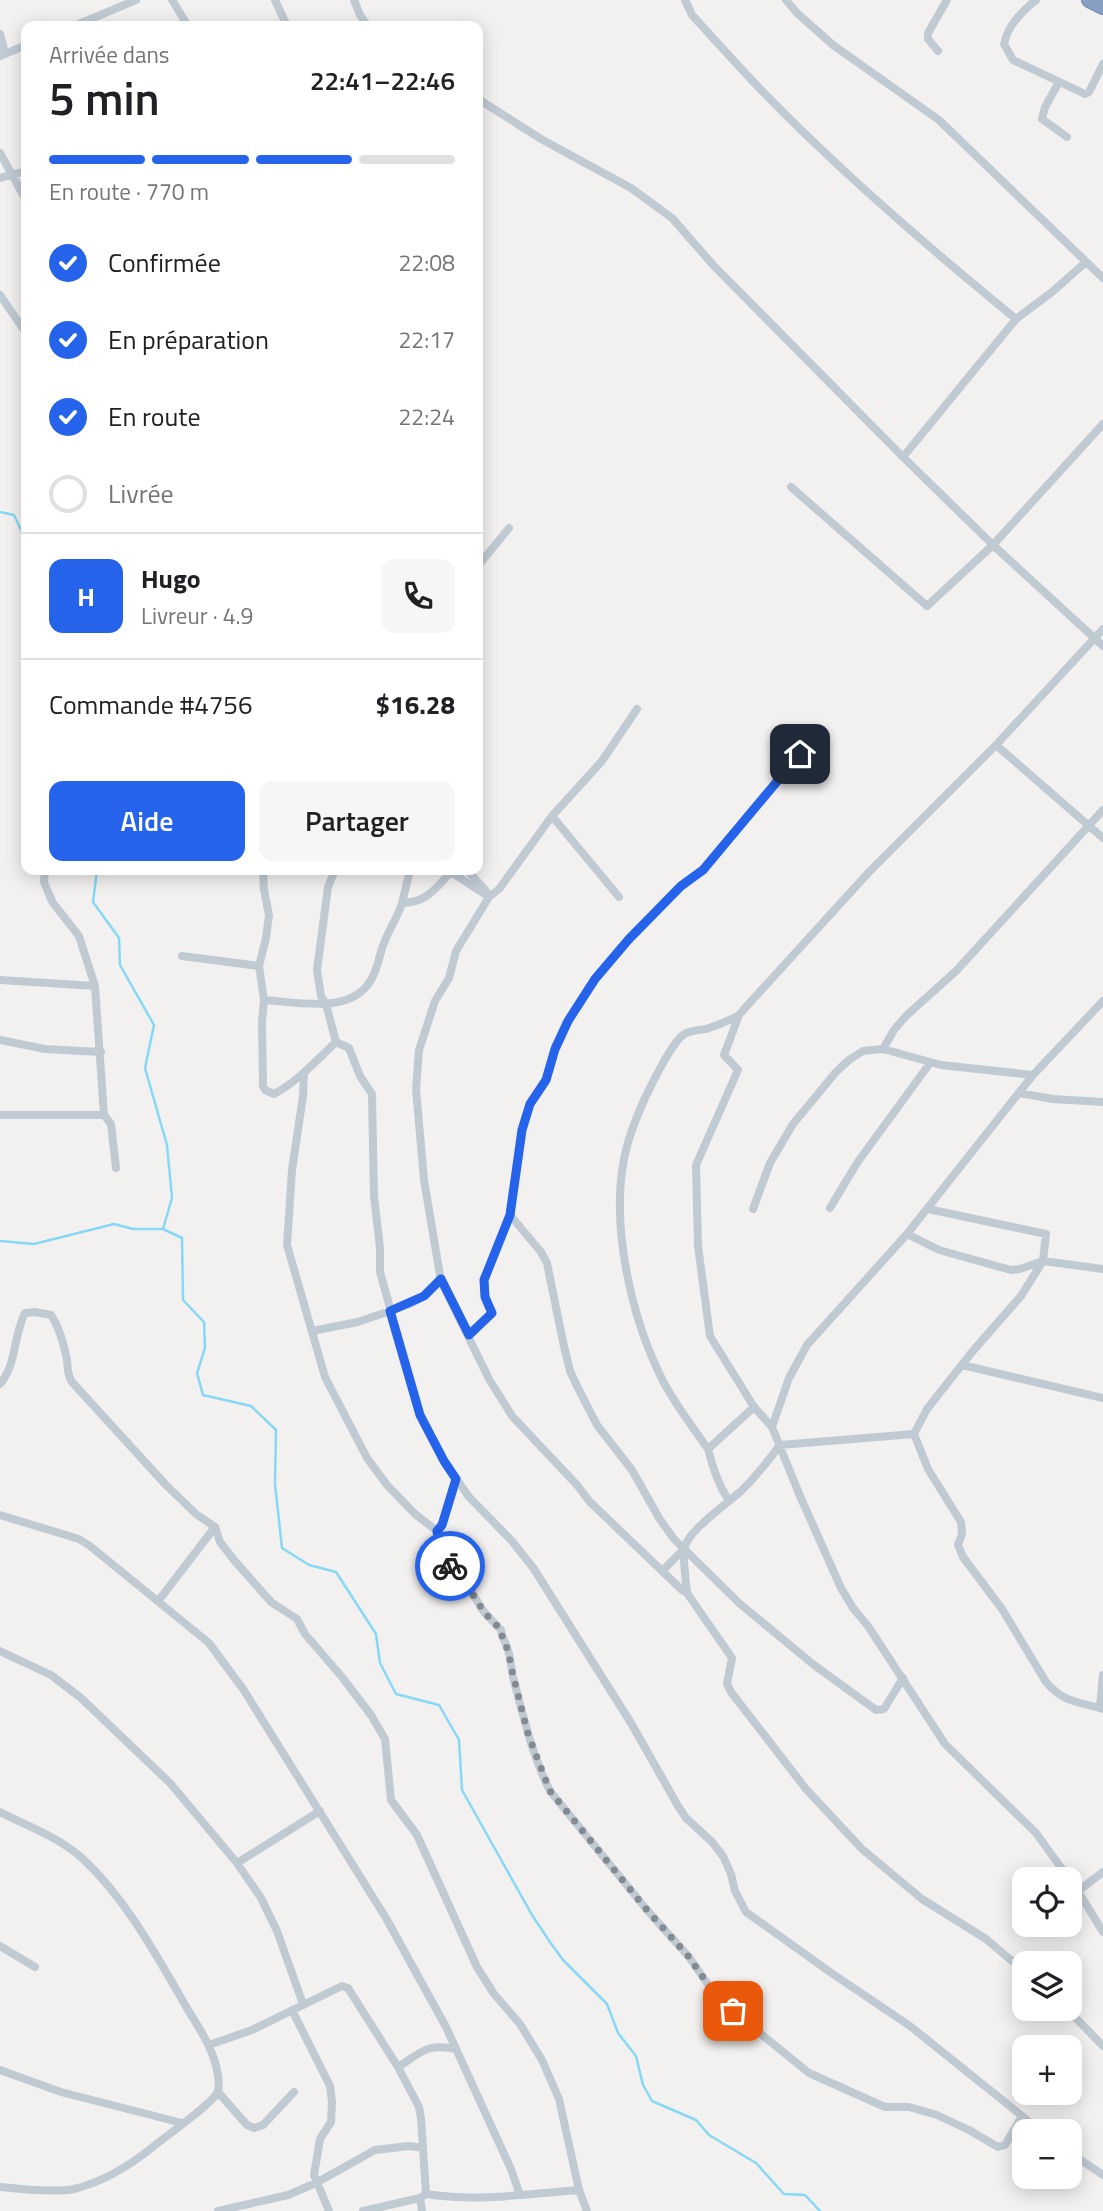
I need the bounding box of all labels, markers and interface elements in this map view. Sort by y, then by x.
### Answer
text: Arrivée dans [49,37,170,72]
text: 22:41–22:46 [310,61,455,100]
text: 5 min [49,63,160,133]
text: En route · 770 m [49,174,209,209]
text: Confirmée [108,243,221,282]
icon: check [49,244,87,282]
text: 22:08 [398,245,455,280]
text: En préparation [108,320,269,359]
icon: check [49,321,87,359]
text: 22:17 [398,322,455,357]
text: En route [108,397,201,436]
icon: check [49,398,87,436]
text: 22:24 [398,399,455,434]
text: Livrée [108,474,174,513]
text: Hugo [141,559,201,598]
button: phone [381,559,455,633]
text: H [77,577,95,616]
text: Livreur · 4.9 [141,598,253,633]
text: Commande #4756 [49,685,252,724]
text: $16.28 [376,685,455,724]
pin [770,724,830,784]
icon: home [781,735,819,773]
button: Aide [49,781,245,861]
button: Partager [259,781,455,861]
courier [415,1531,485,1601]
icon: bike [431,1547,469,1585]
map controls [1012,1867,1082,2189]
button: locate [1012,1867,1082,1937]
button: layers [1012,1951,1082,2021]
pin [703,1981,763,2041]
icon: bag [714,1992,752,2030]
button: + [1012,2035,1082,2105]
button: − [1012,2119,1082,2189]

